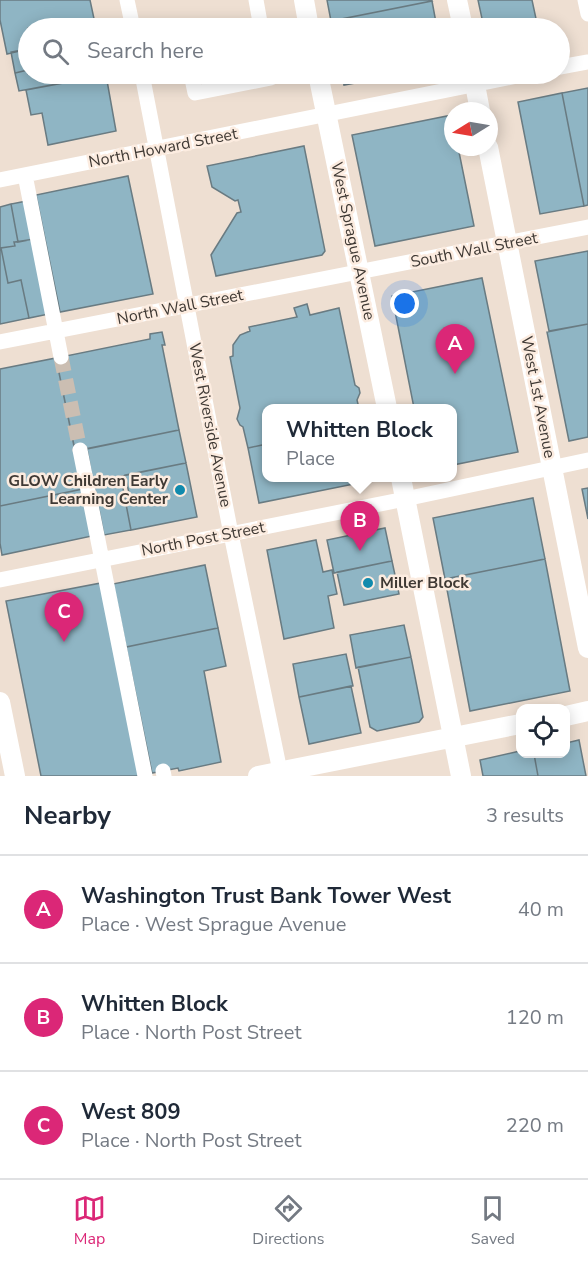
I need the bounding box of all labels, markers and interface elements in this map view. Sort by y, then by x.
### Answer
search box [18,18,570,84]
icon: search [39,35,72,68]
text: Search here [87,36,204,66]
north arrow [444,102,498,156]
street label: North Howard Street [87,123,240,173]
street label: West Sprague Avenue [325,160,381,322]
street label: South Wall Street [409,227,540,273]
street label: North Wall Street [115,284,245,330]
your location [390,289,419,318]
pin: A [436,324,474,374]
street label: West 1st Avenue [515,334,561,460]
street label: West Riverside Avenue [183,341,237,509]
popup [262,404,457,482]
text: Whitten Block [286,415,433,445]
text: Place [286,445,335,472]
place label: GLOW Children Early Learning Center [8,470,169,510]
marker: GLOW Children Early Learning Center [173,483,187,497]
pin: B [340,502,380,551]
street label: North Post Street [139,516,267,562]
place label: Miller Block [380,572,469,594]
marker: Miller Block [361,576,375,590]
pin: C [44,592,84,642]
map controls [516,704,570,758]
button: locate [516,704,570,758]
text: Nearby [24,798,111,833]
text: 3 results [486,802,564,829]
text: Washington Trust Bank Tower West [81,881,451,911]
text: A [36,896,51,923]
text: 40 m [518,896,564,923]
text: Place · West Sprague Avenue [81,911,346,938]
text: Whitten Block [81,989,228,1019]
text: B [37,1004,50,1031]
text: 120 m [506,1004,564,1031]
text: Place · North Post Street [81,1019,301,1046]
text: West 809 [81,1097,181,1127]
text: C [37,1112,50,1139]
text: 220 m [506,1112,564,1139]
text: Place · North Post Street [81,1127,301,1154]
tab: Map [73,1192,106,1250]
tab: Directions [252,1192,324,1250]
tab: Saved [471,1192,515,1250]

